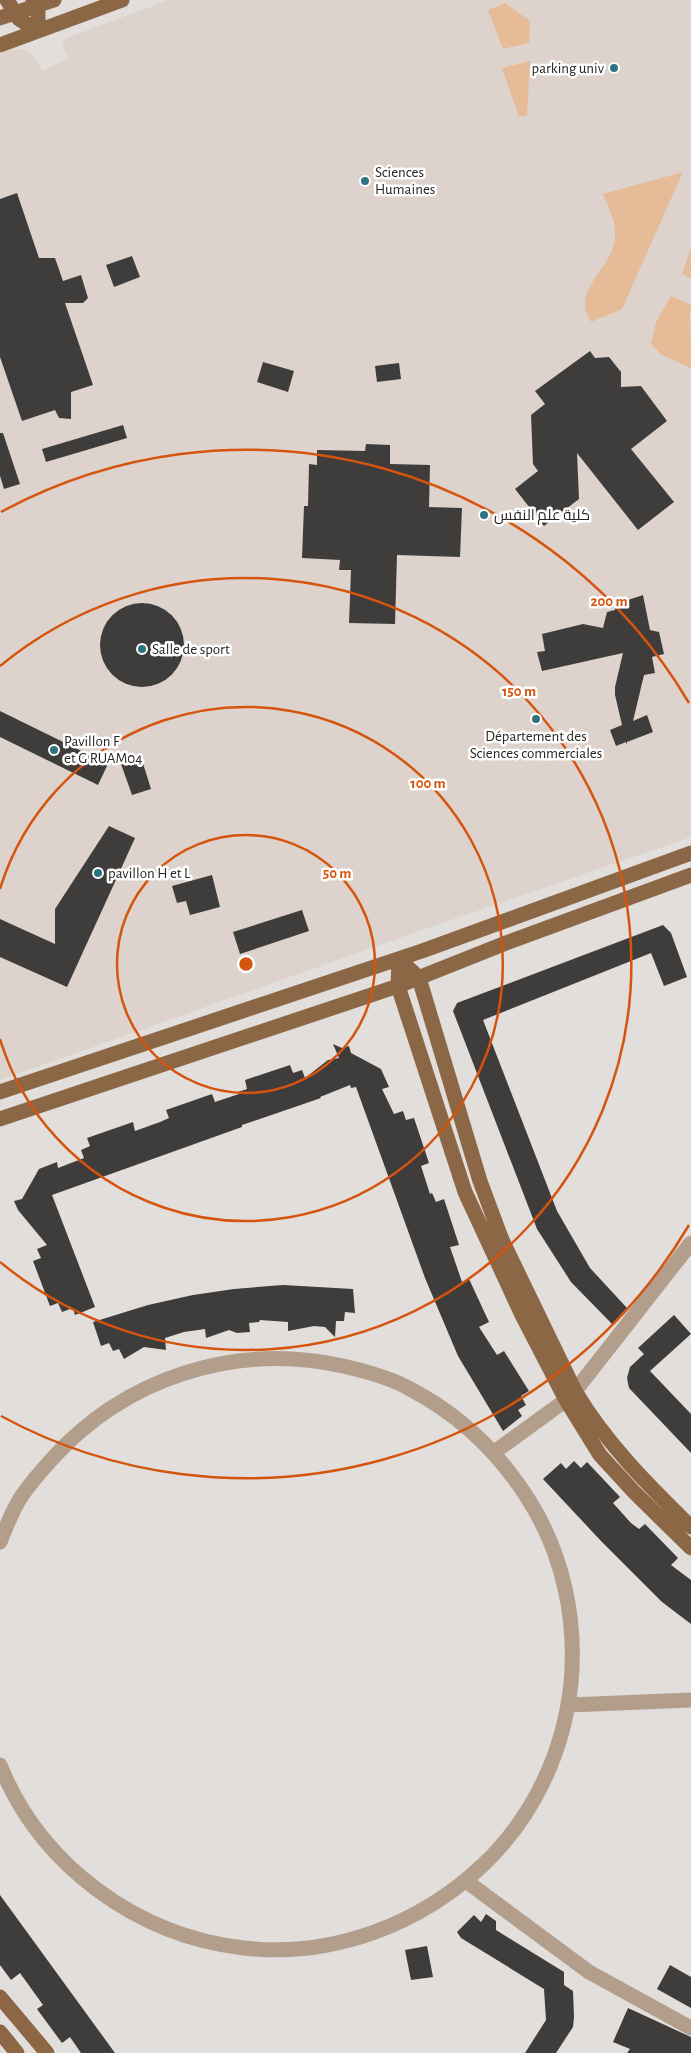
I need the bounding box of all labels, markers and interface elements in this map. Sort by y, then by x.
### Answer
place label: parking univ [532,61,605,76]
marker: parking univ [608,62,620,74]
place label: Sciences Humaines [375,165,435,197]
marker: Sciences Humaines [359,175,371,187]
place label: كلية علم النفس [494,508,590,525]
marker: كلية علم النفس [478,509,490,521]
text: 200 m [590,594,628,609]
place label: Salle de sport [152,642,230,657]
marker: Salle de sport [136,643,148,655]
text: 150 m [502,684,536,699]
marker: Département des Sciences commerciales [530,713,542,725]
place label: Département des Sciences commerciales [470,729,602,761]
place label: Pavillon F et G RUAM04 [64,734,142,766]
marker: Pavillon F et G RUAM04 [48,744,60,756]
text: 100 m [410,776,446,791]
place label: pavillon H et L [108,866,191,881]
text: 50 m [323,866,351,881]
marker: pavillon H et L [92,867,104,879]
centre of rings [237,955,255,973]

